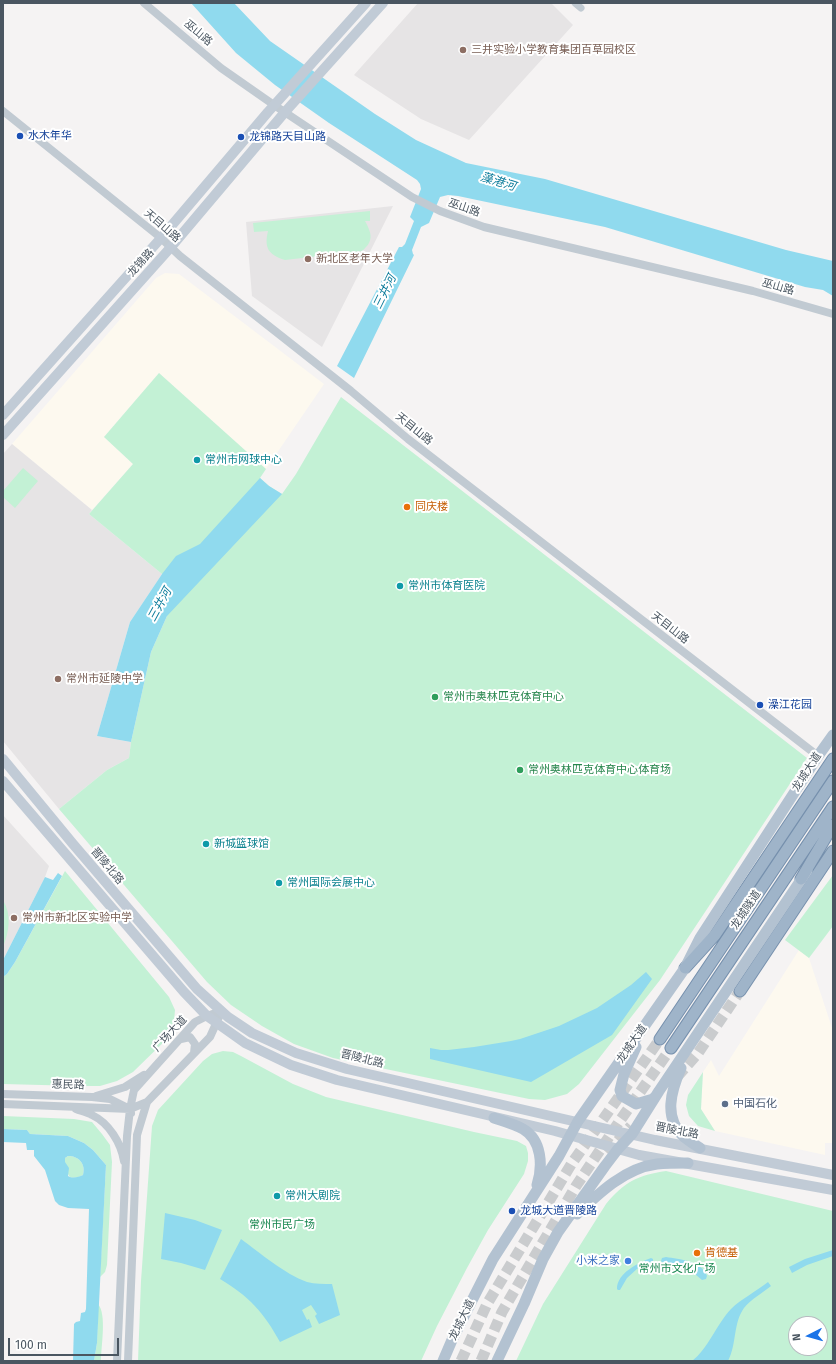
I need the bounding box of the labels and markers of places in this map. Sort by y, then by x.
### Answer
place label: 三井实验小学教育集团百草园校区 [471,43,636,57]
marker: 三井实验小学教育集团百草园校区 [458,45,468,55]
place label: 水木年华 [28,129,72,143]
place label: 龙锦路天目山路 [249,130,326,144]
marker: 水木年华 [15,131,25,141]
marker: 龙锦路天目山路 [236,132,246,142]
place label: 新北区老年大学 [316,252,393,266]
marker: 新北区老年大学 [303,254,313,264]
place label: 常州市网球中心 [205,453,282,467]
marker: 常州市网球中心 [192,455,202,465]
place label: 同庆楼 [415,500,448,514]
marker: 同庆楼 [402,502,412,512]
place label: 常州市体育医院 [408,579,485,593]
marker: 常州市体育医院 [395,581,405,591]
place label: 常州市延陵中学 [66,672,143,686]
marker: 常州市延陵中学 [53,674,63,684]
place label: 常州市奥林匹克体育中心 [443,690,564,704]
marker: 常州市奥林匹克体育中心 [430,692,440,702]
place label: 澡江花园 [768,698,812,712]
marker: 澡江花园 [755,700,765,710]
place label: 常州奥林匹克体育中心体育场 [528,763,671,777]
marker: 常州奥林匹克体育中心体育场 [515,765,525,775]
place label: 新城篮球馆 [214,837,269,851]
marker: 新城篮球馆 [201,839,211,849]
place label: 常州国际会展中心 [287,876,375,890]
marker: 常州国际会展中心 [274,878,284,888]
place label: 常州市新北区实验中学 [22,911,132,925]
marker: 常州市新北区实验中学 [9,913,19,923]
place label: 中国石化 [733,1097,777,1111]
marker: 中国石化 [720,1099,730,1109]
place label: 常州大剧院 [285,1189,340,1203]
marker: 常州大剧院 [272,1191,282,1201]
place label: 龙城大道晋陵路 [520,1204,597,1218]
marker: 龙城大道晋陵路 [507,1206,517,1216]
place label: 肯德基 [705,1246,738,1260]
marker: 肯德基 [692,1248,702,1258]
place label: 小米之家 [576,1254,620,1268]
marker: 小米之家 [623,1256,633,1266]

